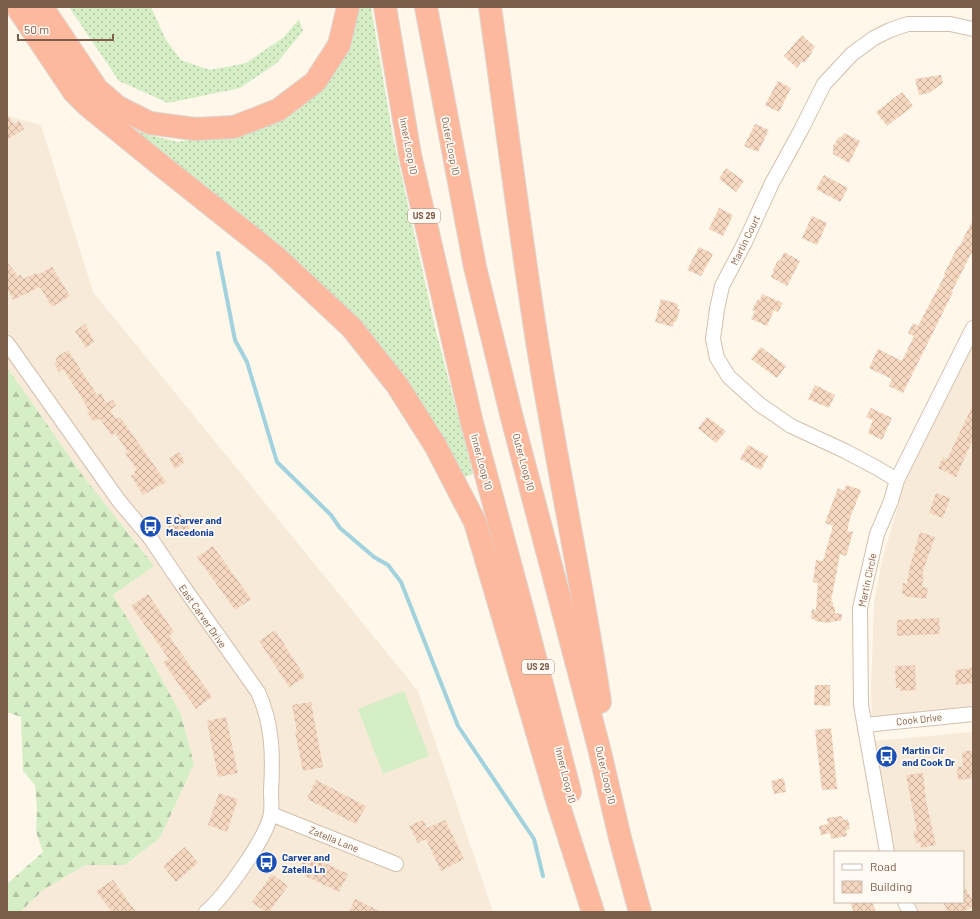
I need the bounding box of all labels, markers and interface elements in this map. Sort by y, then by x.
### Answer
scale bar [18,16,113,42]
text: 50 m [24,22,49,36]
street label: Outer Loop 10 [439,116,463,176]
street label: Inner Loop 10 [398,117,420,175]
road number: US 29 [408,209,440,223]
street label: Martin Court [728,213,762,267]
street label: Outer Loop 10 [511,432,537,492]
street label: Inner Loop 10 [469,433,495,491]
bus stop icon: E Carver and Macedonia [137,513,163,539]
place label: E Carver and Macedonia [166,514,222,538]
street label: Martin Circle [855,552,879,608]
street label: East Carver Drive [177,582,229,650]
road number: US 29 [522,660,554,674]
street label: Cook Drive [895,711,943,727]
bus stop icon: Martin Cir and Cook Dr [873,743,899,769]
place label: Martin Cir and Cook Dr [902,744,955,768]
street label: Outer Loop 10 [593,745,619,805]
street label: Inner Loop 10 [553,746,579,804]
street label: Zatella Lane [307,824,361,854]
bus stop icon: Carver and Zatella Ln [254,850,280,876]
place label: Carver and Zatella Ln [282,851,330,875]
legend [834,851,964,903]
text: Road [870,859,897,873]
text: Building [870,879,912,893]

